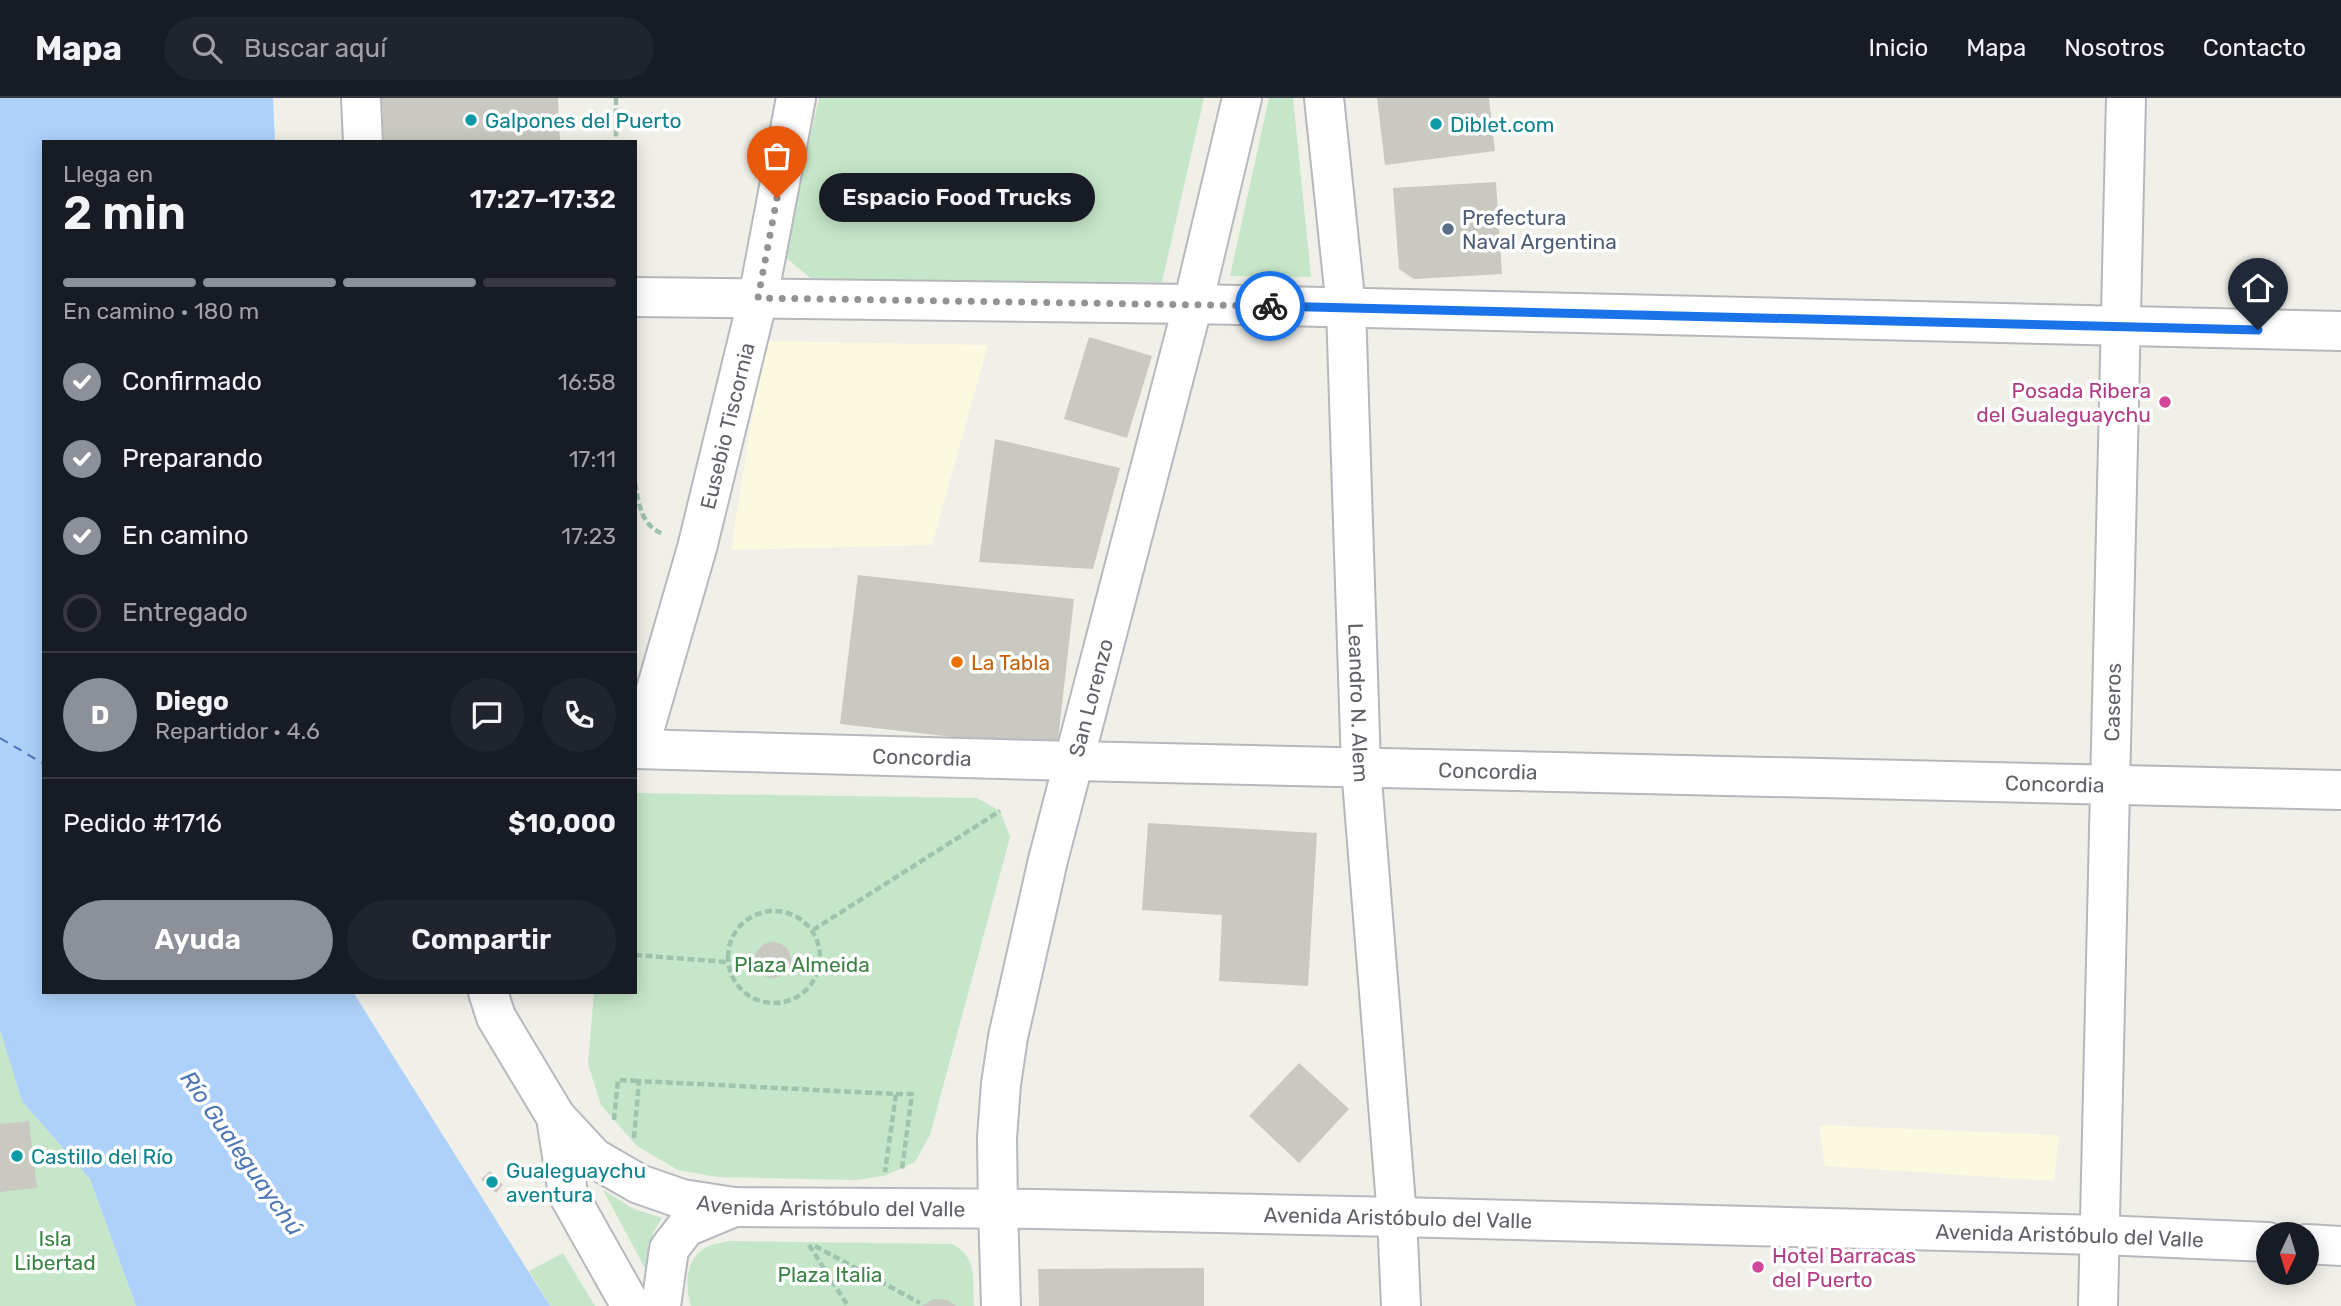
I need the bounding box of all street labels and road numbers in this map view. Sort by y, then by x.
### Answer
street label: Eusebio Tiscornia [694,340,759,512]
street label: Leandro N. Alem [1344,623,1375,783]
street label: San Lorenzo [1063,636,1118,759]
street label: Caseros [2099,663,2125,742]
street label: Concordia [872,743,972,771]
street label: Concordia [1438,757,1538,784]
street label: Concordia [2005,770,2105,797]
street label: Avenida Aristóbulo del Valle [695,1189,965,1221]
street label: Avenida Aristóbulo del Valle [1263,1202,1532,1233]
street label: Avenida Aristóbulo del Valle [1935,1218,2204,1252]

